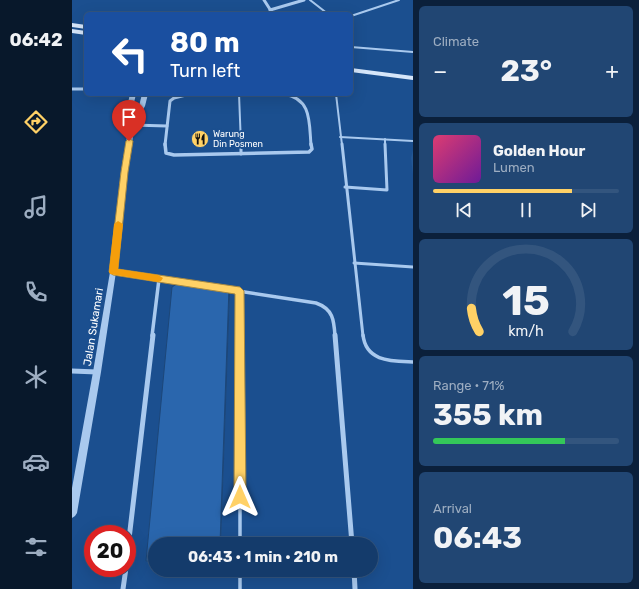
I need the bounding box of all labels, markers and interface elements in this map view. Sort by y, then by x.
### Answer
text: 80 m [170,26,240,59]
icon: left [104,28,156,80]
text: 06:42 [9,29,63,51]
text: Climate [433,34,479,49]
text: 23° [500,53,552,89]
text: − [433,58,447,85]
text: + [605,58,619,85]
text: Turn left [170,60,240,82]
pin [112,100,146,141]
icon: arrive [118,106,140,128]
icon: directions [22,108,50,136]
restaurant icon: Warung Din Posmen [190,129,210,149]
place label: Warung Din Posmen [213,129,263,149]
text: Golden Hour [493,142,585,160]
text: Lumen [493,160,535,175]
icon: music [22,193,50,221]
icon: previous [453,199,475,221]
icon: pause [515,199,537,221]
icon: next [577,199,599,221]
text: 15 [502,276,550,325]
icon: phone [22,278,50,306]
street label: Jalan Sukamari [81,287,106,367]
text: km/h [508,323,544,340]
icon: climate [22,363,50,391]
text: Range · 71% [433,378,504,393]
text: 355 km [433,397,543,433]
icon: car [22,448,50,476]
position arrow [219,476,261,518]
text: Arrival [433,501,472,516]
text: 06:43 [433,520,522,556]
speed limit sign: 20 [84,525,136,577]
icon: filters [22,533,50,561]
text: 06:43 · 1 min · 210 m [188,548,338,566]

